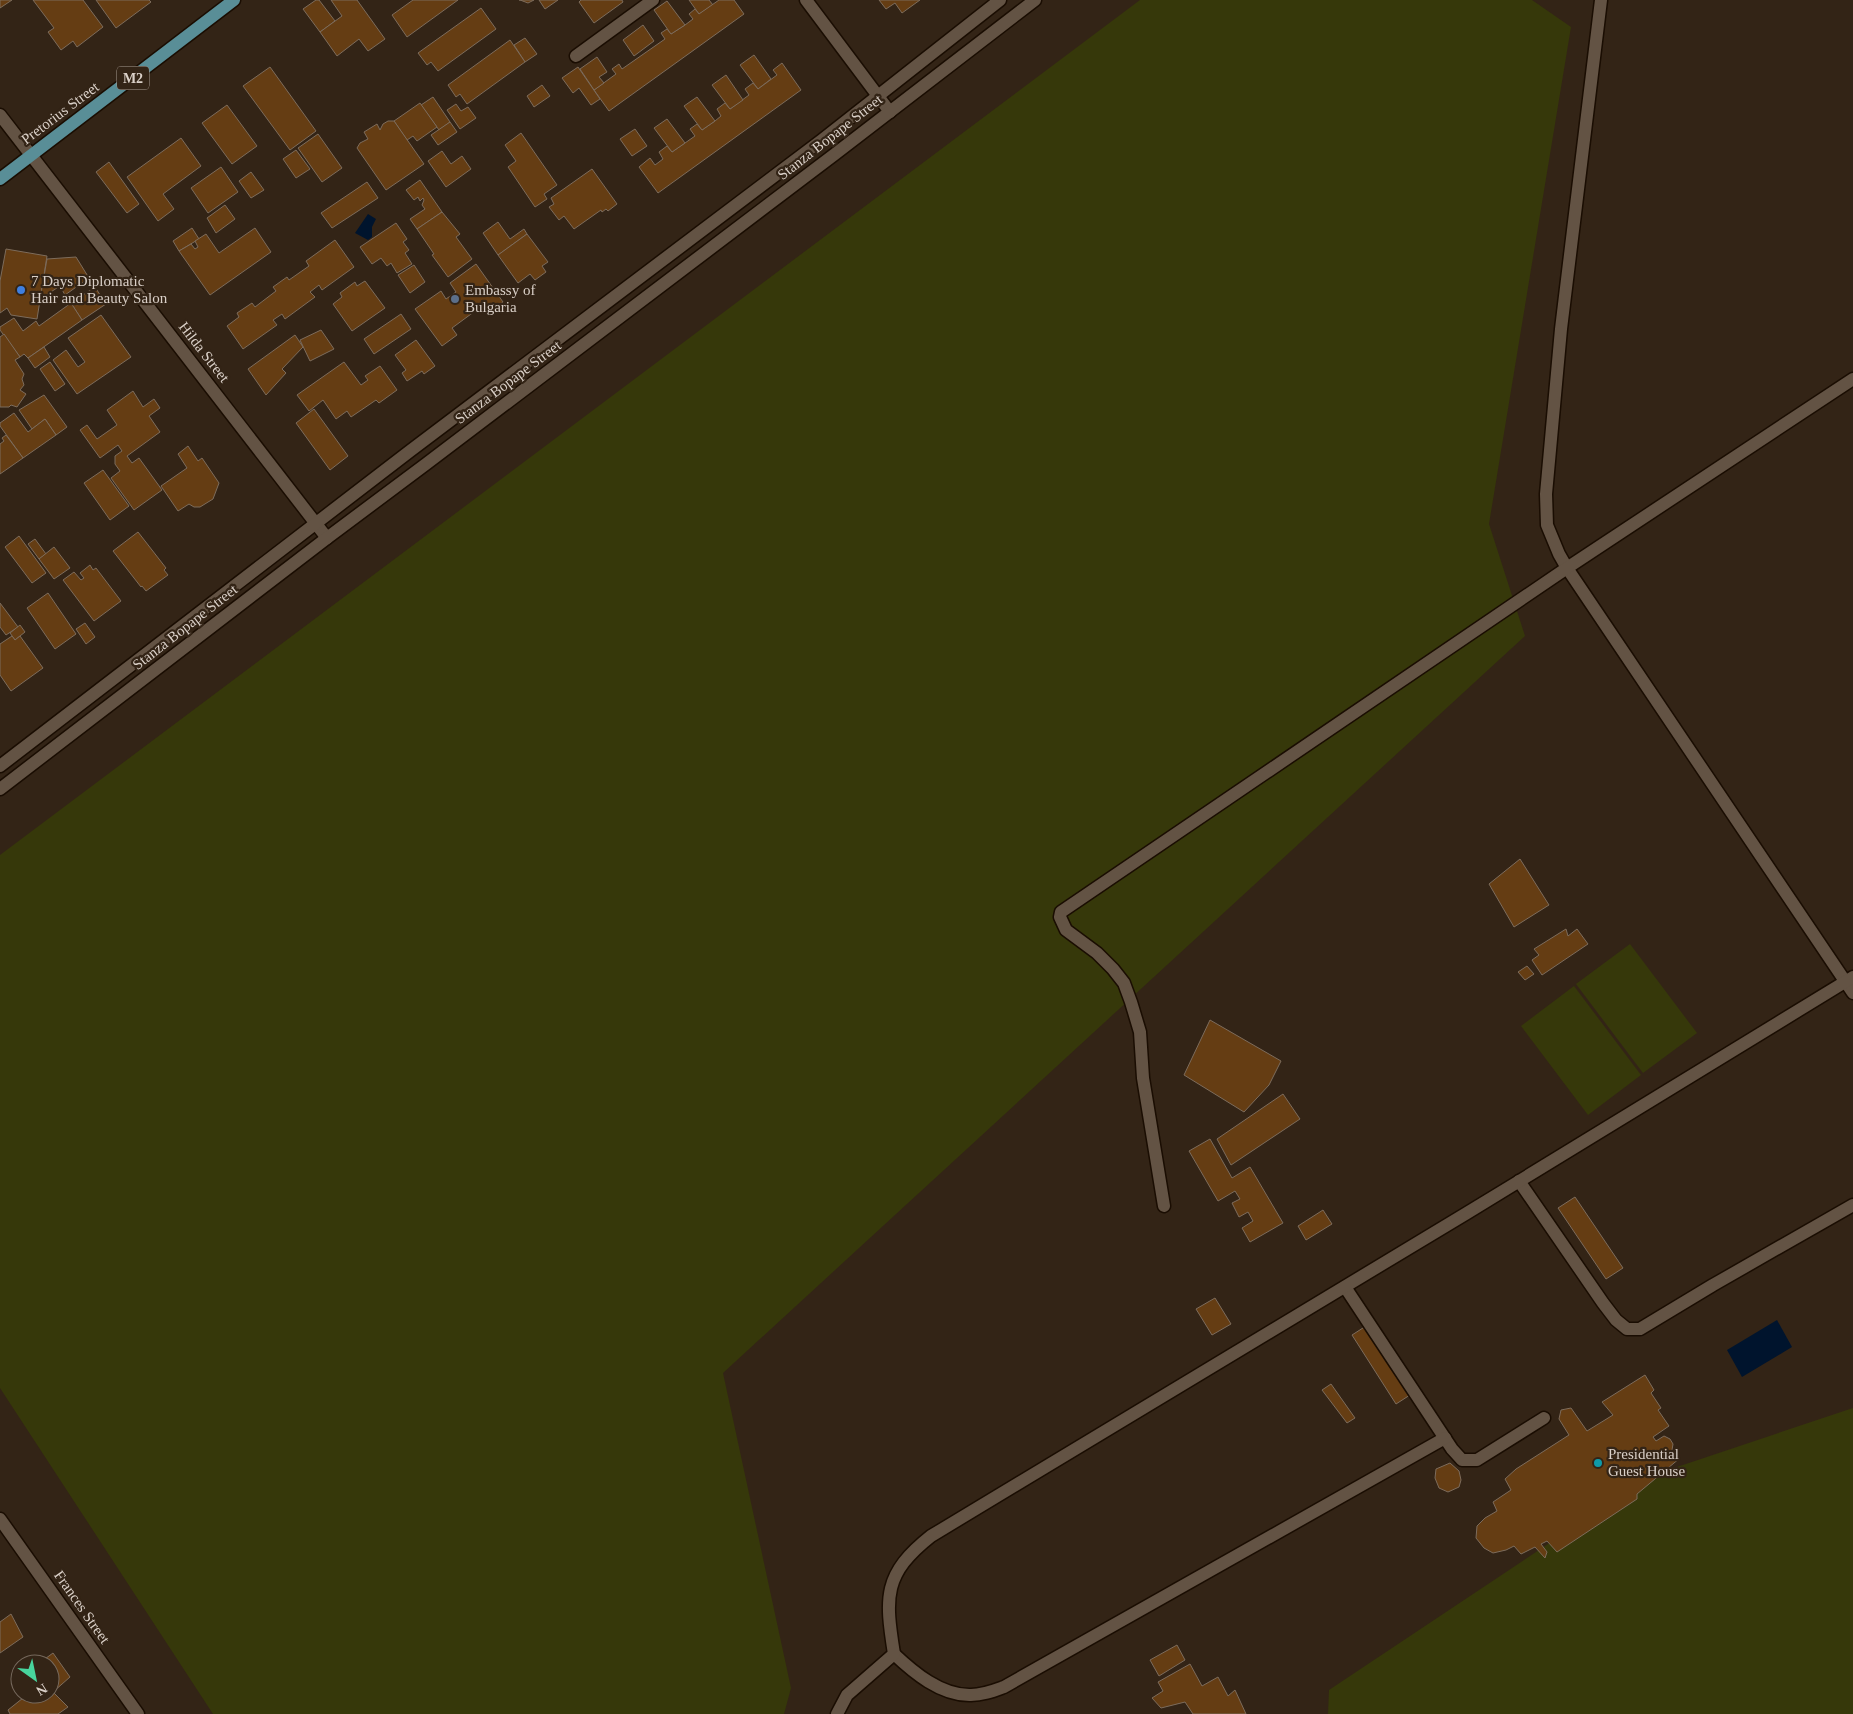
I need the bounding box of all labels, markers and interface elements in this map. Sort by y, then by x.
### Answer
road number: M2 [117,66,149,90]
street label: Pretorius Street [18,78,103,147]
street label: Stanza Bopape Street [775,91,886,183]
place label: 7 Days Diplomatic Hair and Beauty Salon [31,273,168,306]
place label: Embassy of Bulgaria [465,282,535,315]
marker: 7 Days Diplomatic Hair and Beauty Salon [15,284,27,296]
marker: Embassy of Bulgaria [449,293,461,305]
street label: Hilda Street [176,319,233,386]
street label: Stanza Bopape Street [452,337,565,427]
street label: Stanza Bopape Street [130,581,241,673]
place label: Presidential Guest House [1608,1446,1685,1479]
marker: Presidential Guest House [1592,1457,1604,1469]
street label: Frances Street [51,1567,114,1647]
north arrow [10,1654,60,1704]
text: N [33,1680,50,1699]

